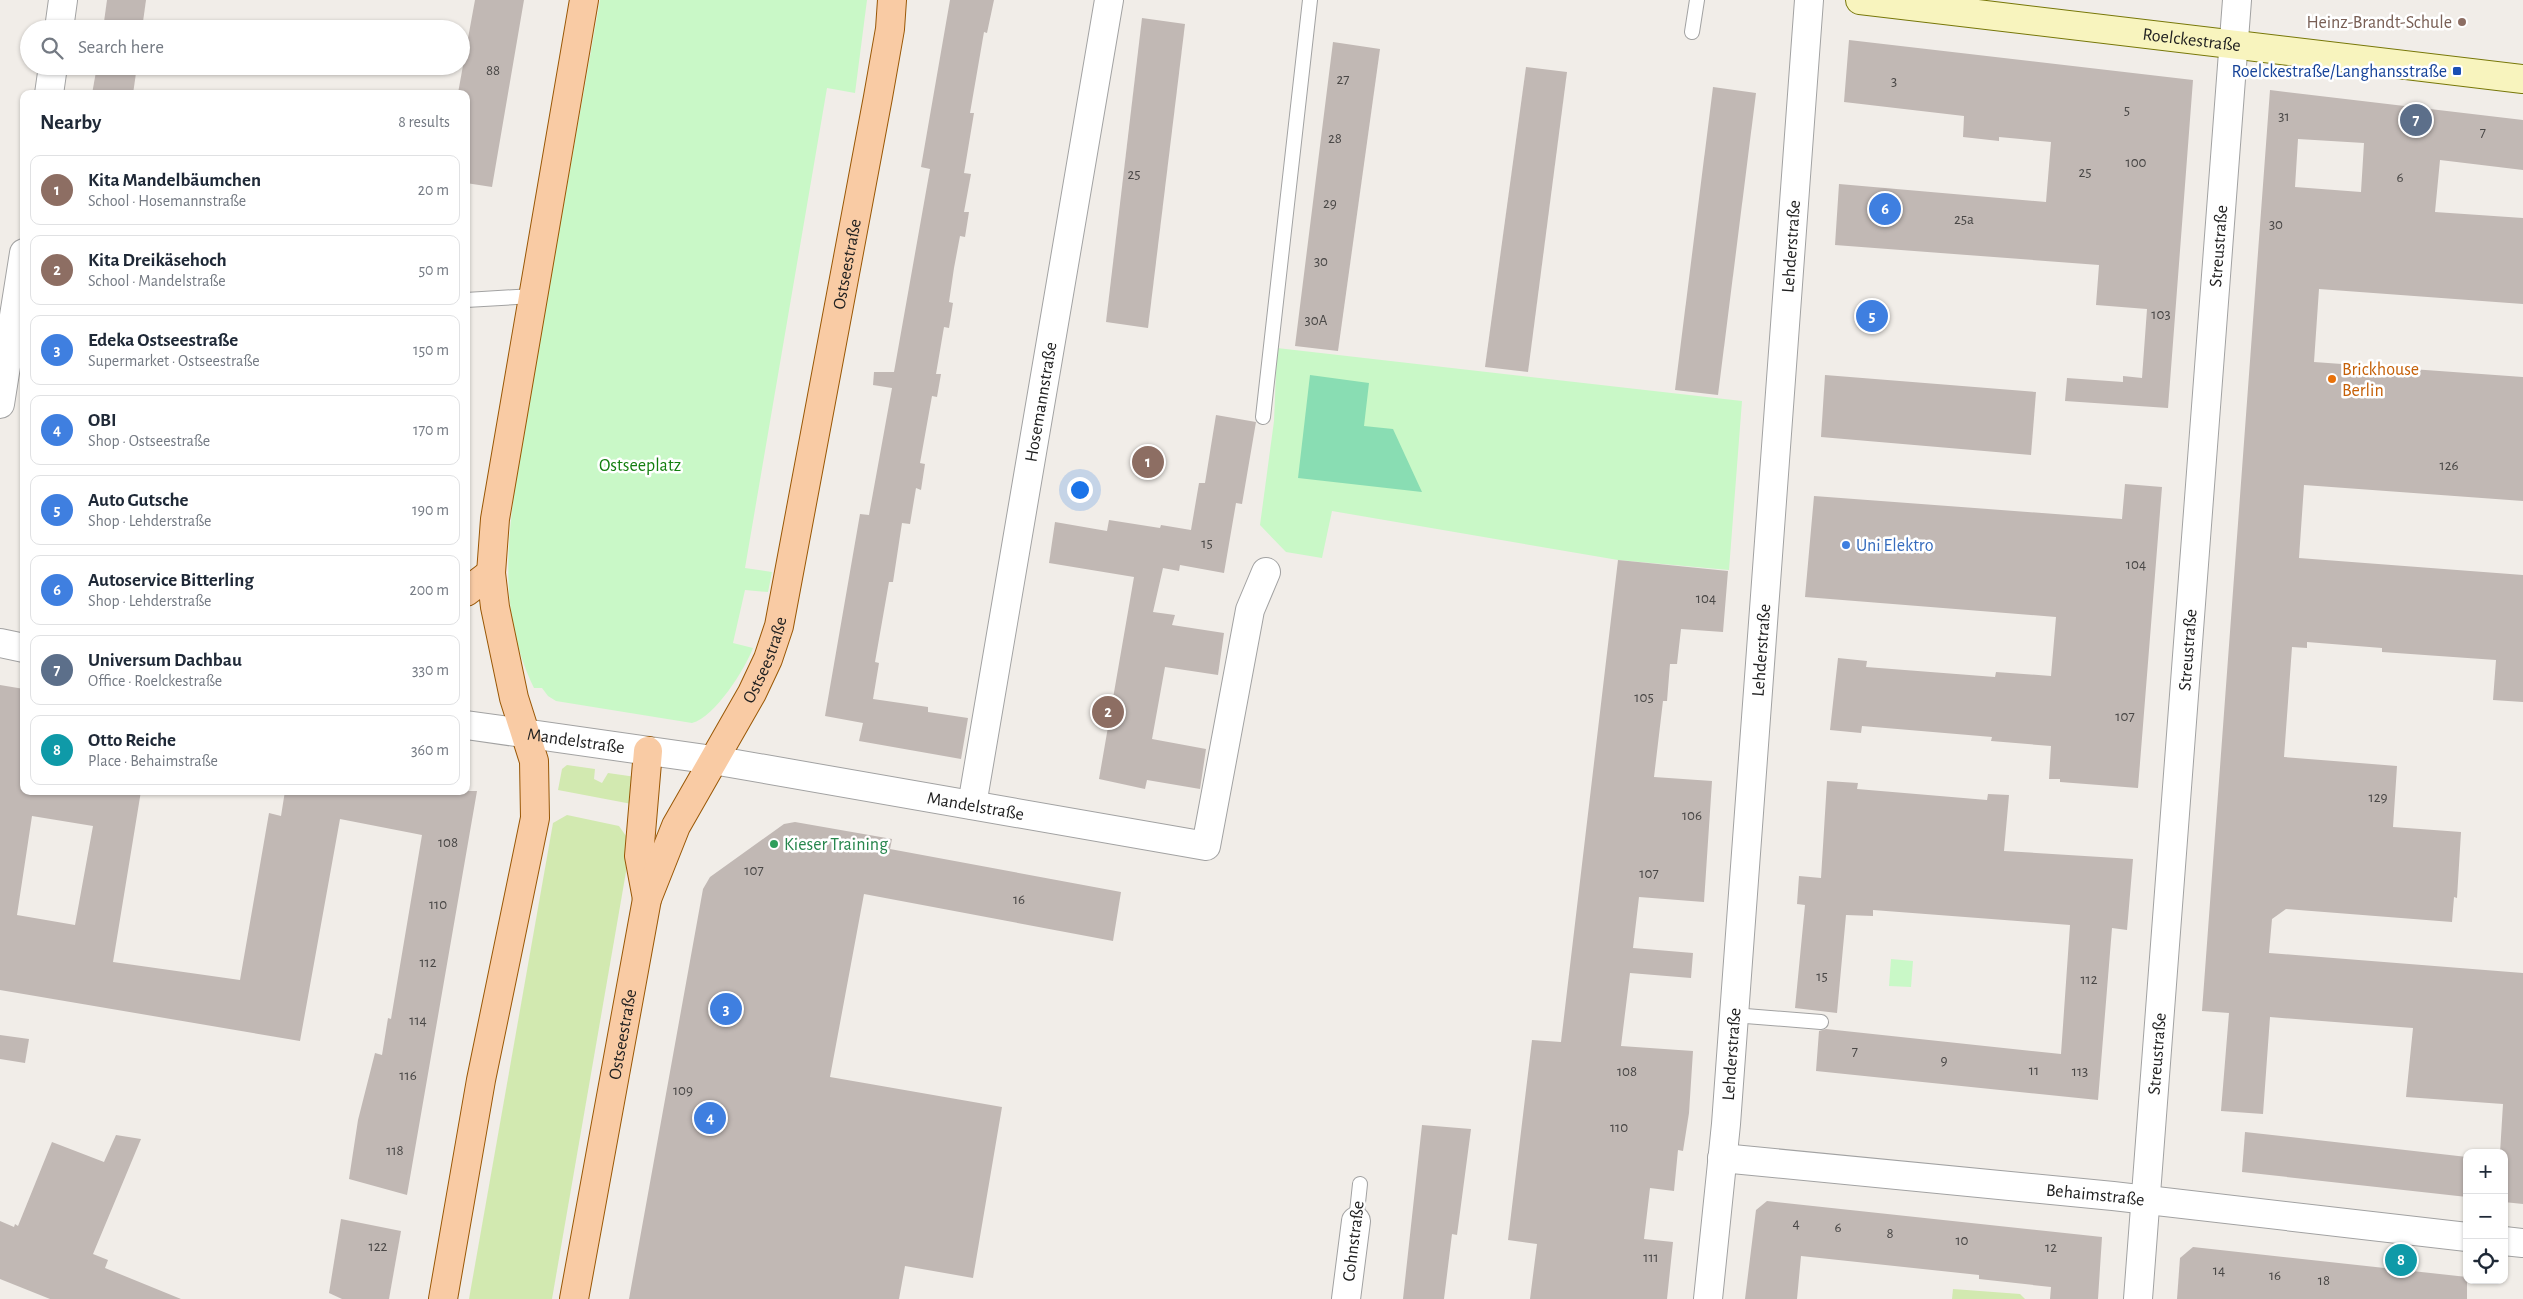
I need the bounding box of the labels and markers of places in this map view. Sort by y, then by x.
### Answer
place label: Heinz-Brandt-Schule [2306,14,2452,32]
marker: Heinz-Brandt-Schule [2456,16,2468,28]
place label: Roelckestraße/Langhansstraße [2231,63,2447,81]
marker: Roelckestraße/Langhansstraße [2451,65,2463,77]
pin: 7 [2400,101,2432,139]
pin: 6 [1869,190,1901,228]
pin: 5 [1856,297,1888,335]
place label: Brickhouse Berlin [2342,361,2419,400]
marker: Brickhouse Berlin [2326,373,2338,385]
pin: 1 [1132,443,1164,481]
place label: Uni Elektro [1856,537,1934,555]
marker: Uni Elektro [1840,539,1852,551]
pin: 2 [1092,693,1124,731]
place label: Kieser Training [784,836,888,854]
marker: Kieser Training [768,838,780,850]
pin: 3 [710,990,742,1028]
pin: 4 [694,1099,726,1137]
pin: 8 [2385,1241,2417,1279]

